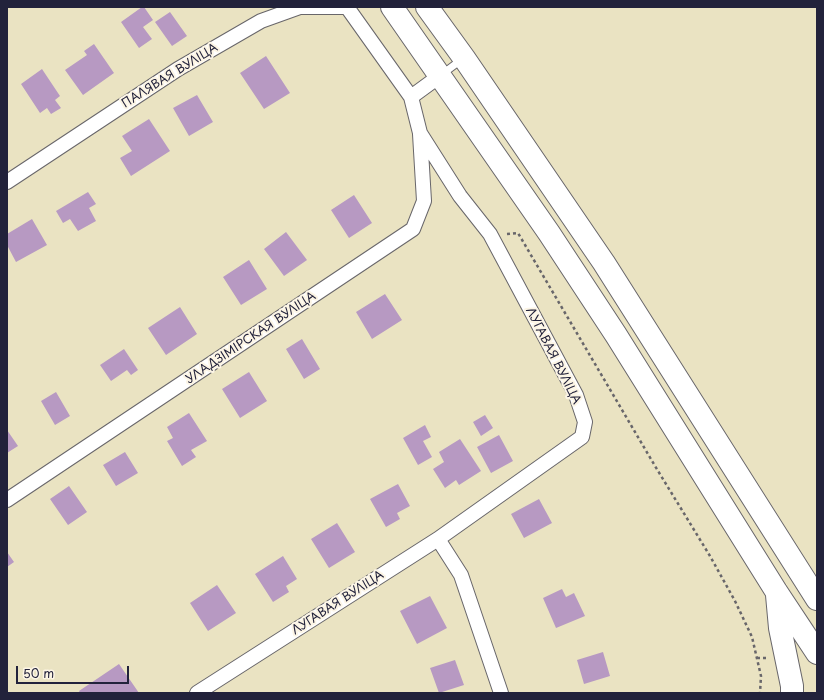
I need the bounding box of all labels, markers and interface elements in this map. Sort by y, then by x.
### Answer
street label: ПАЛЯВАЯ ВУЛІЦА [119,41,221,111]
street label: УЛАДЗІМІРСКАЯ ВУЛІЦА [183,289,319,387]
street label: ЛУГАВАЯ ВУЛІЦА [522,305,584,407]
street label: ЛУГАВАЯ ВУЛІЦА [289,568,387,638]
scale bar [18,658,131,684]
text: 50 m [23,664,54,682]

